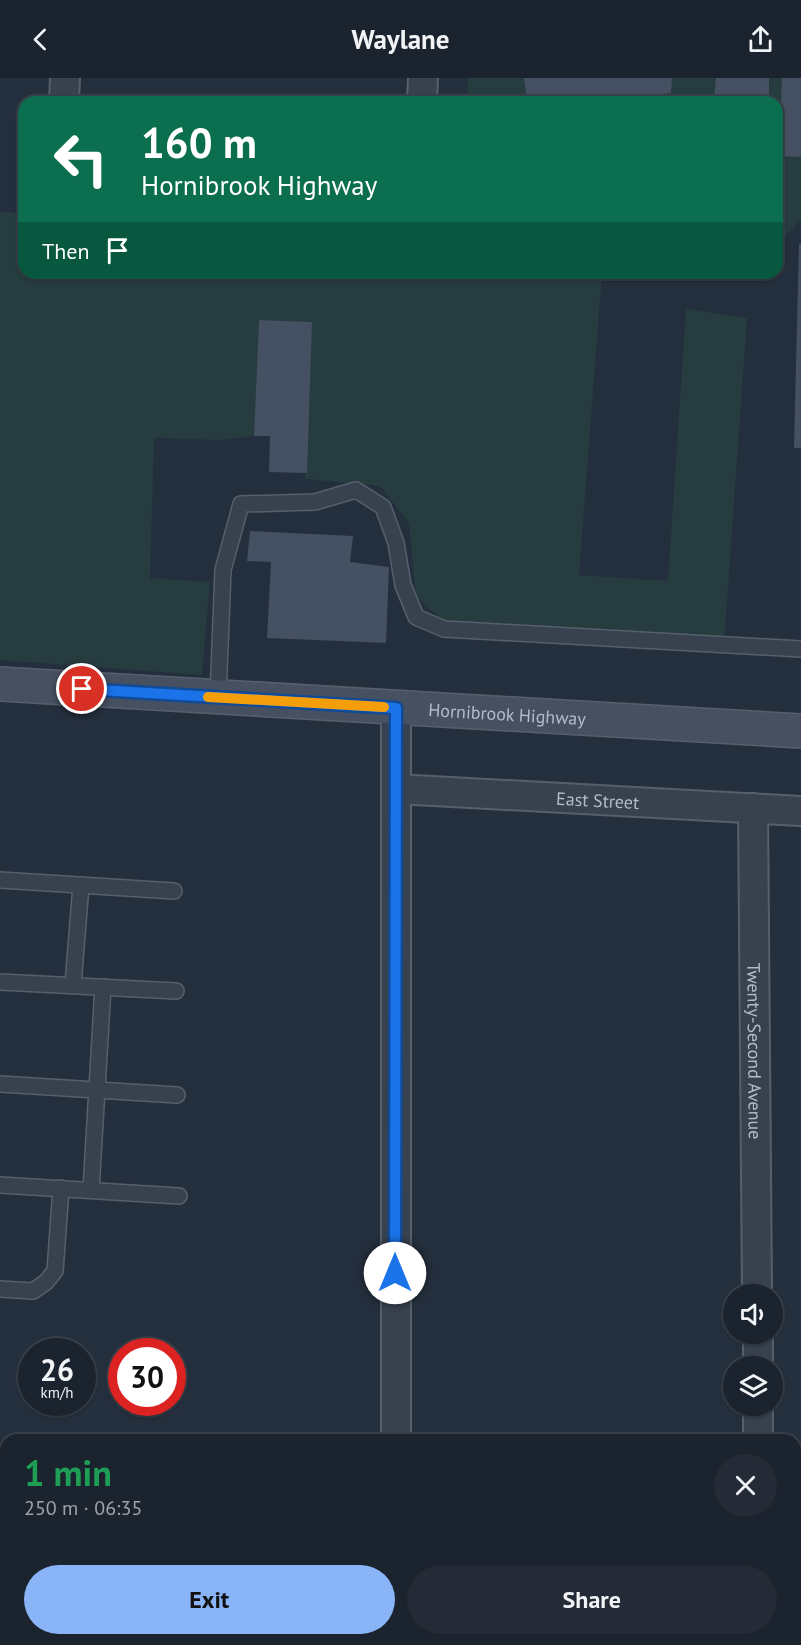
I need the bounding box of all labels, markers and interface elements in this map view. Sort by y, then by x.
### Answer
text: Waylane [351,22,450,56]
icon: back [24,23,57,56]
icon: share [744,23,777,56]
text: 160 m [141,115,257,170]
icon: left [42,120,120,198]
text: Hornibrook Highway [141,168,377,202]
icon: arrive [101,234,134,267]
text: Then [42,237,89,265]
pin [56,663,107,714]
icon: arrive [65,672,98,705]
street label: Hornibrook Highway [428,698,587,730]
street label: East Street [556,786,640,814]
street label: Twenty-Second Avenue [743,963,767,1139]
position arrow [363,1241,427,1305]
map controls [723,1284,783,1416]
button: sound [723,1284,783,1344]
speed limit sign: 30 [108,1338,186,1416]
text: 26 [40,1350,74,1389]
button: layers [723,1356,783,1416]
text: km/h [41,1383,73,1402]
text: 1 min [24,1449,112,1496]
button: close [714,1454,777,1517]
text: 250 m · 06:35 [24,1495,142,1521]
button: Exit [24,1565,395,1634]
button: Share [407,1565,777,1634]

